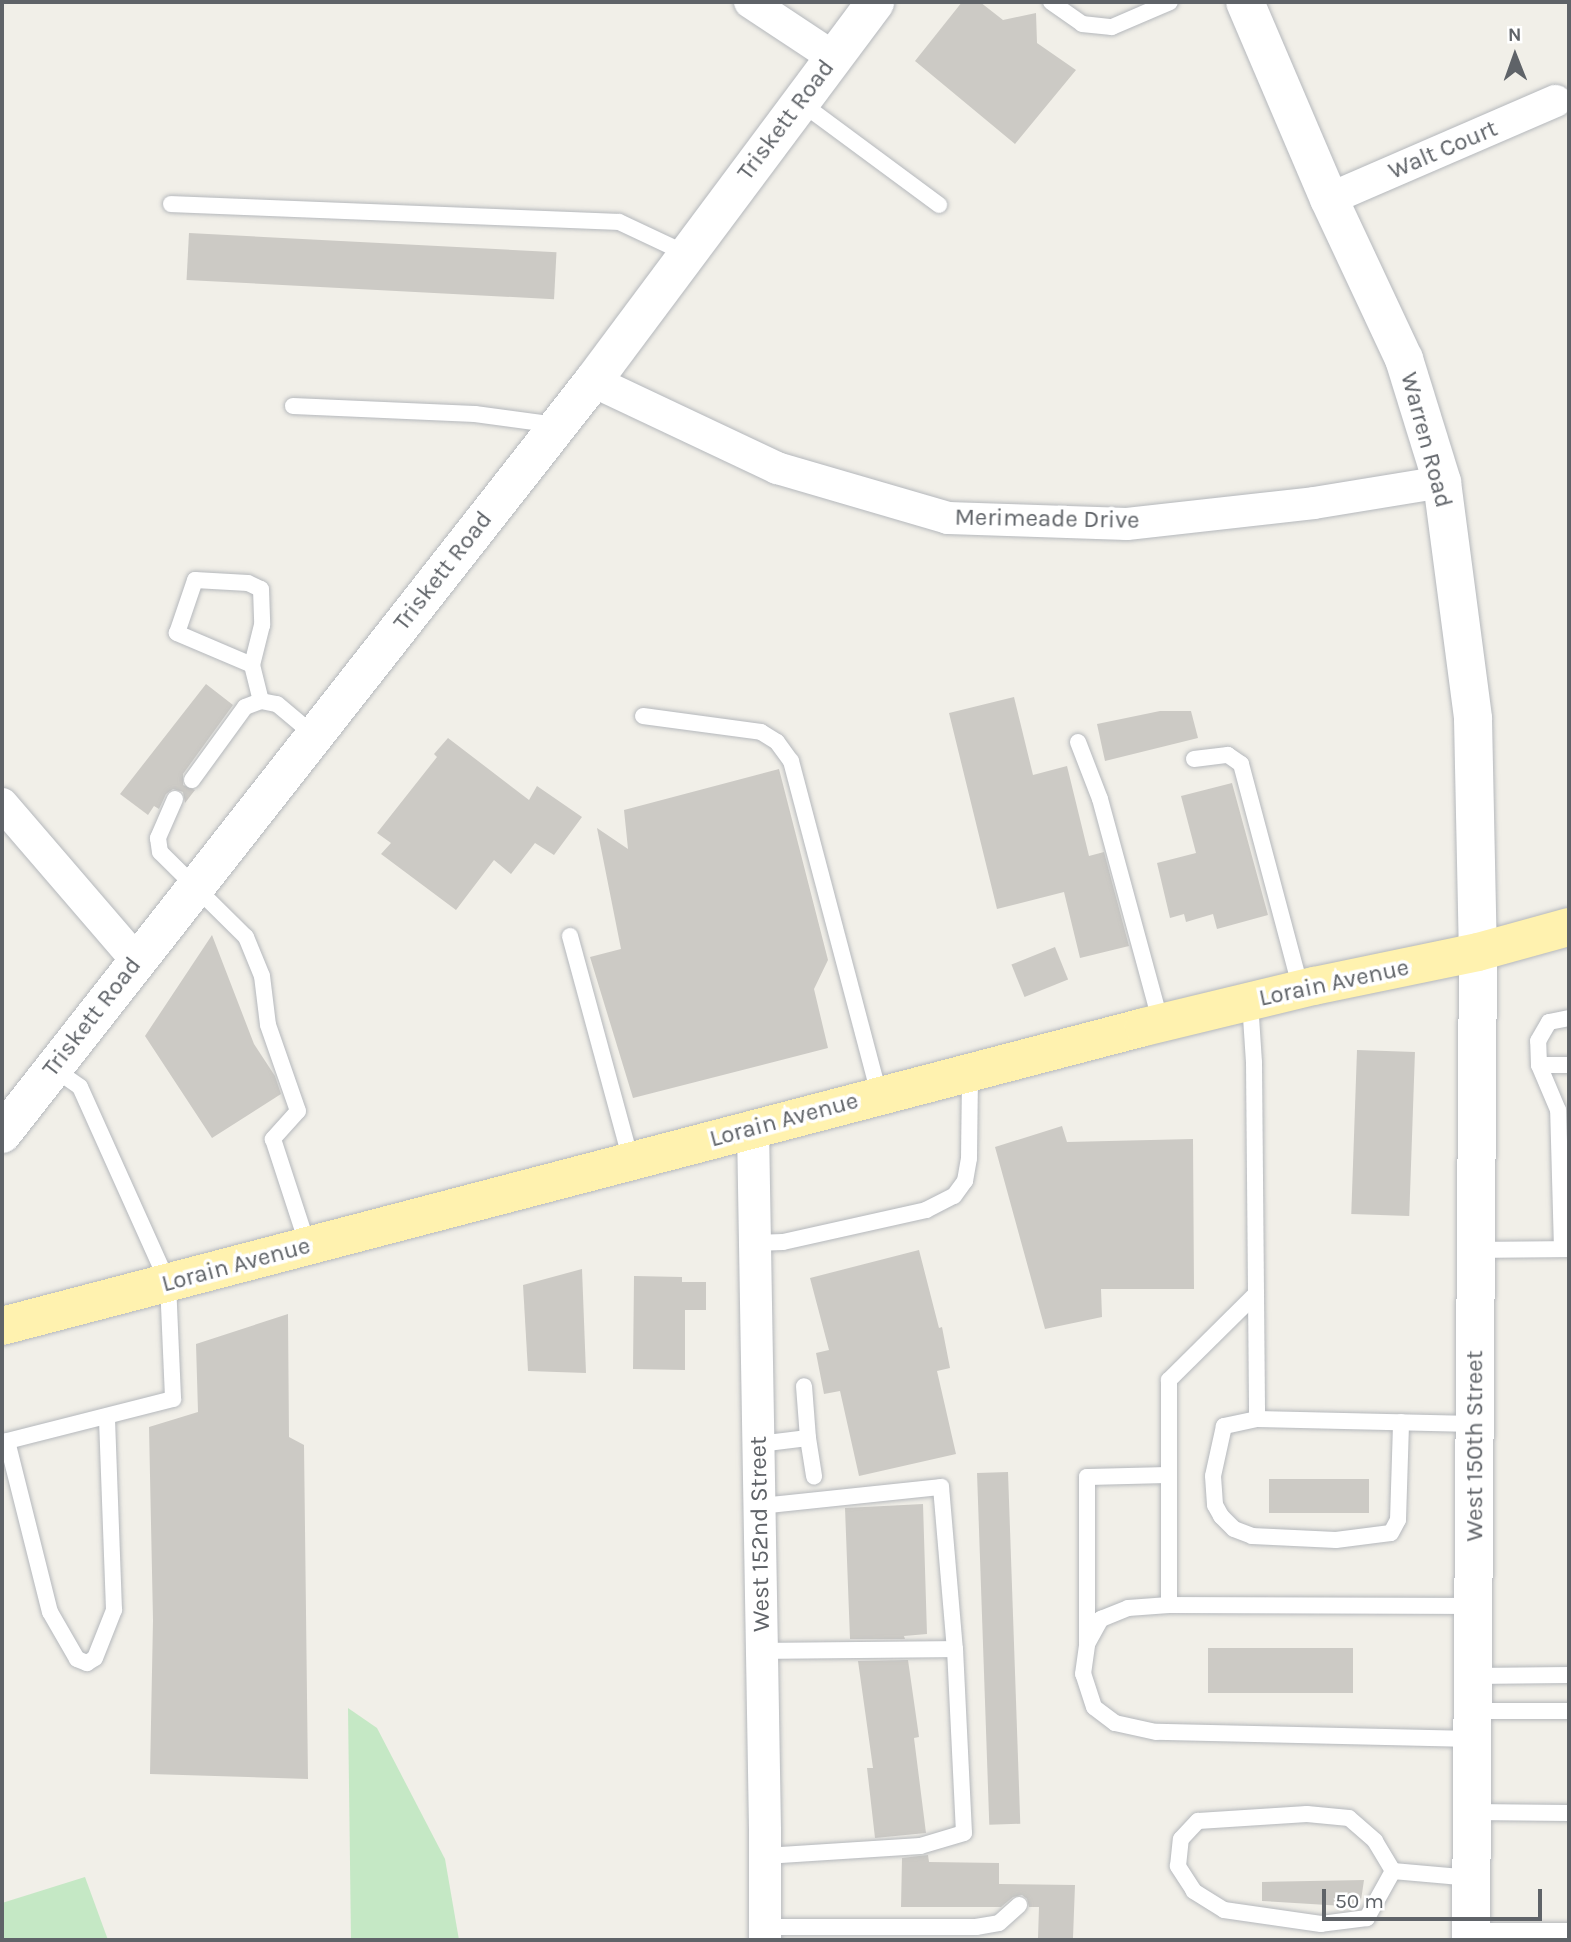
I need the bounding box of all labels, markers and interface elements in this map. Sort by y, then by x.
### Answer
north arrow [1480,21,1550,91]
text: N [1508,24,1522,46]
street label: Triskett Road [731,54,841,186]
street label: Walt Court [1384,114,1502,186]
street label: Warren Road [1394,369,1458,511]
street label: Merimeade Drive [954,503,1140,535]
street label: Triskett Road [387,506,499,636]
street label: Triskett Road [36,952,148,1082]
street label: Lorain Avenue [1256,953,1412,1013]
street label: Lorain Avenue [707,1086,861,1154]
street label: Lorain Avenue [159,1231,313,1299]
street label: West 150th Street [1461,1350,1489,1542]
street label: West 152nd Street [744,1436,776,1632]
scale bar [1326,1876,1546,1920]
text: 50 m [1335,1889,1384,1913]

